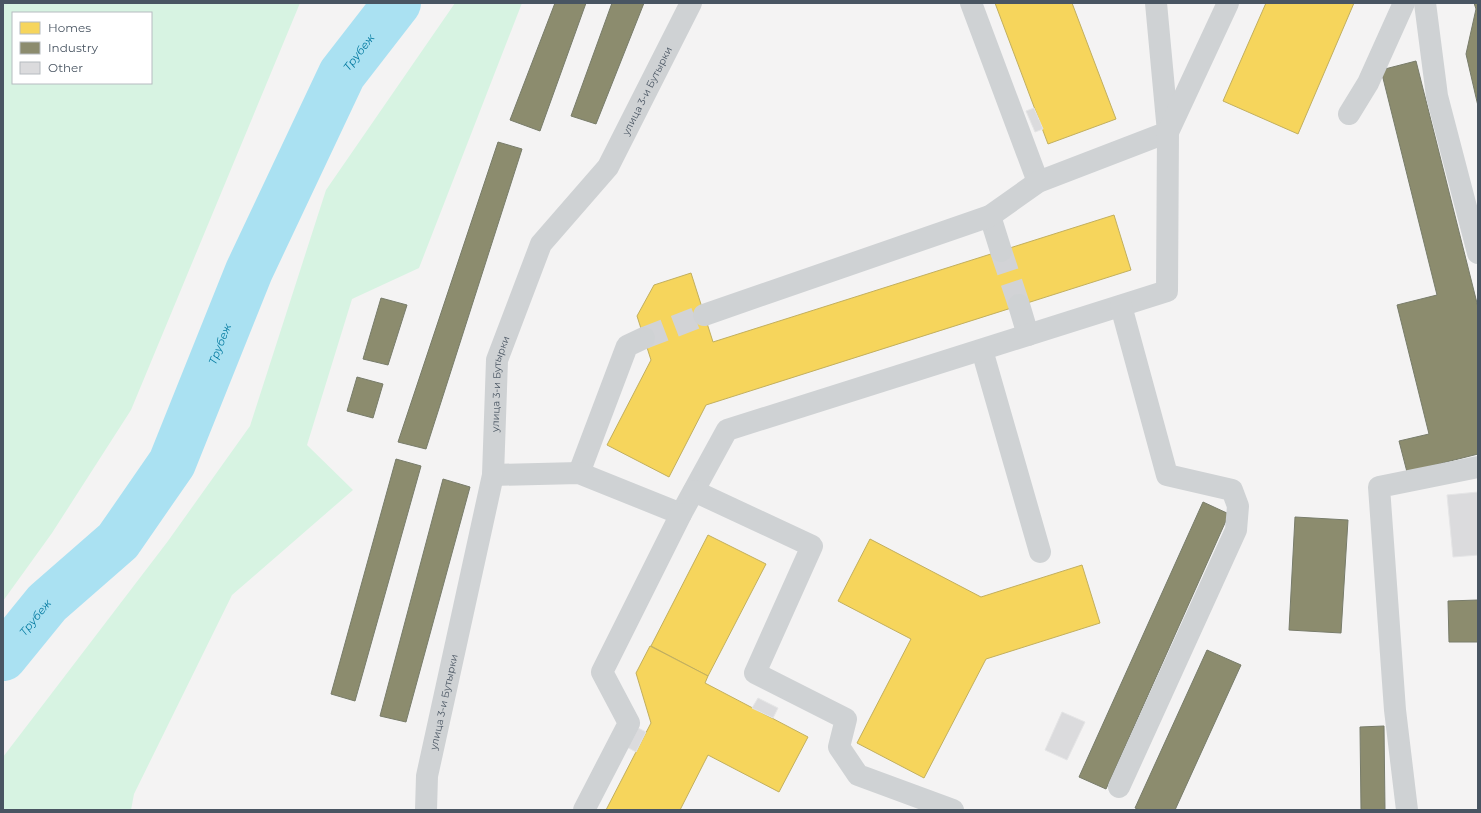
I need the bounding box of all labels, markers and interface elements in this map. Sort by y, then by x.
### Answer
legend [12,12,152,84]
text: Homes [48,20,91,35]
water label: Трубеж [340,30,378,74]
text: Industry [48,40,98,55]
street label: улица 3-и Бутырки [618,44,675,138]
text: Other [48,60,83,75]
water label: Трубеж [205,321,235,367]
street label: улица 3-и Бутырки [488,334,512,433]
water label: Трубеж [16,596,55,639]
street label: улица 3-и Бутырки [426,653,460,752]

